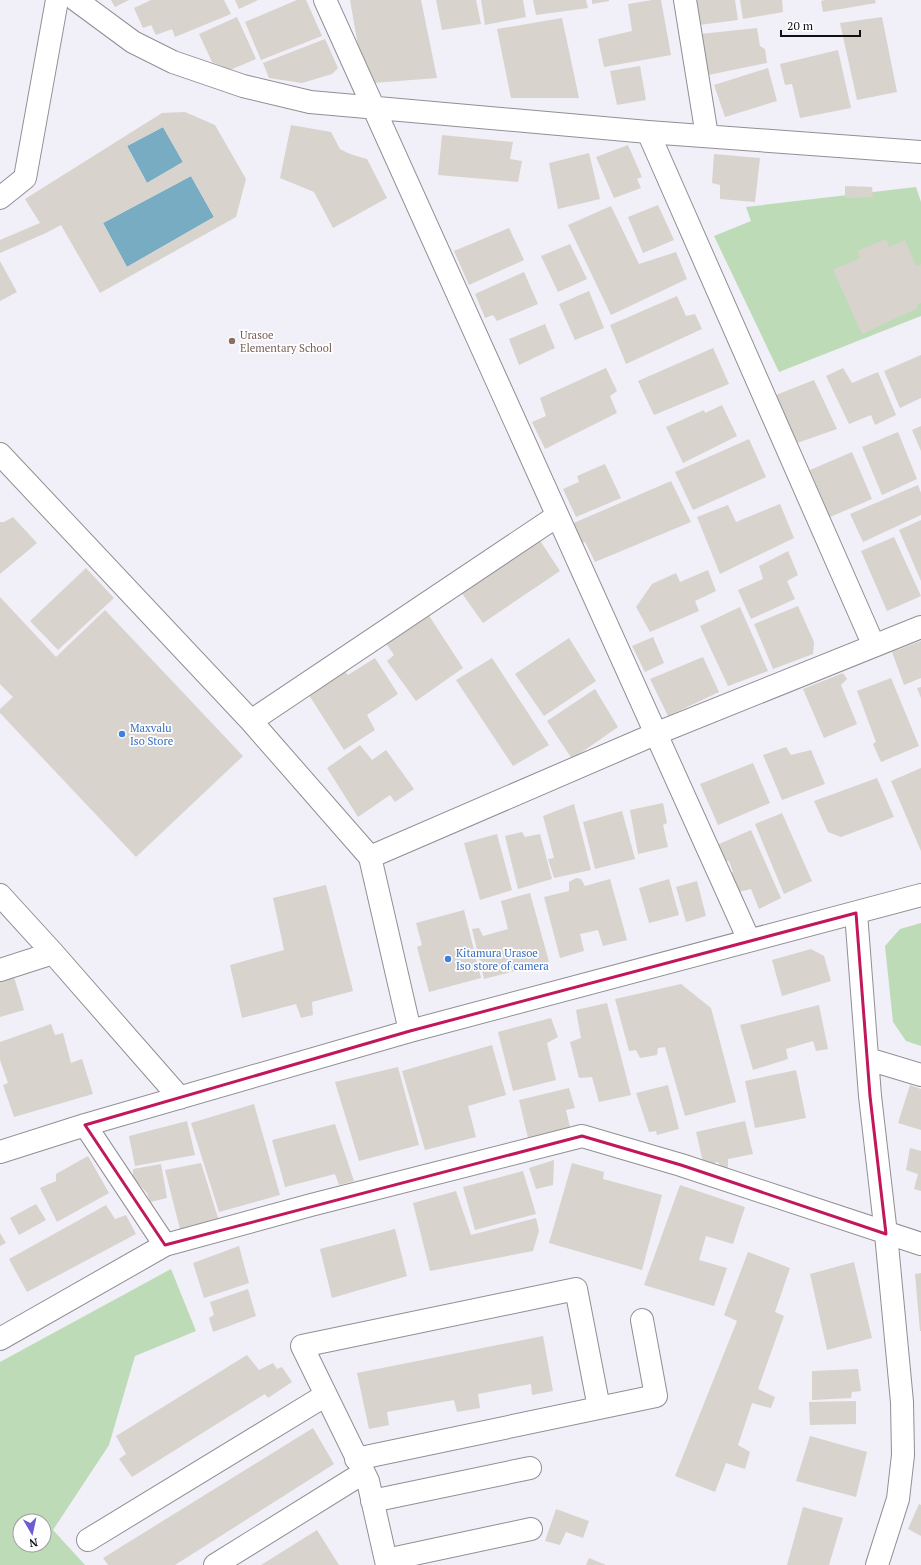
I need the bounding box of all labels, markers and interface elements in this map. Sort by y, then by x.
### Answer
scale bar [781,12,860,38]
text: 20 m [787,18,814,33]
place label: Urasoe Elementary School [240,328,332,355]
marker: Urasoe Elementary School [227,336,237,346]
place label: Maxvalu Iso Store [130,721,174,748]
marker: Maxvalu Iso Store [117,729,127,739]
place label: Kitamura Urasoe Iso store of camera [456,946,549,973]
marker: Kitamura Urasoe Iso store of camera [443,954,453,964]
north arrow [12,1513,52,1553]
text: N [28,1535,39,1551]

